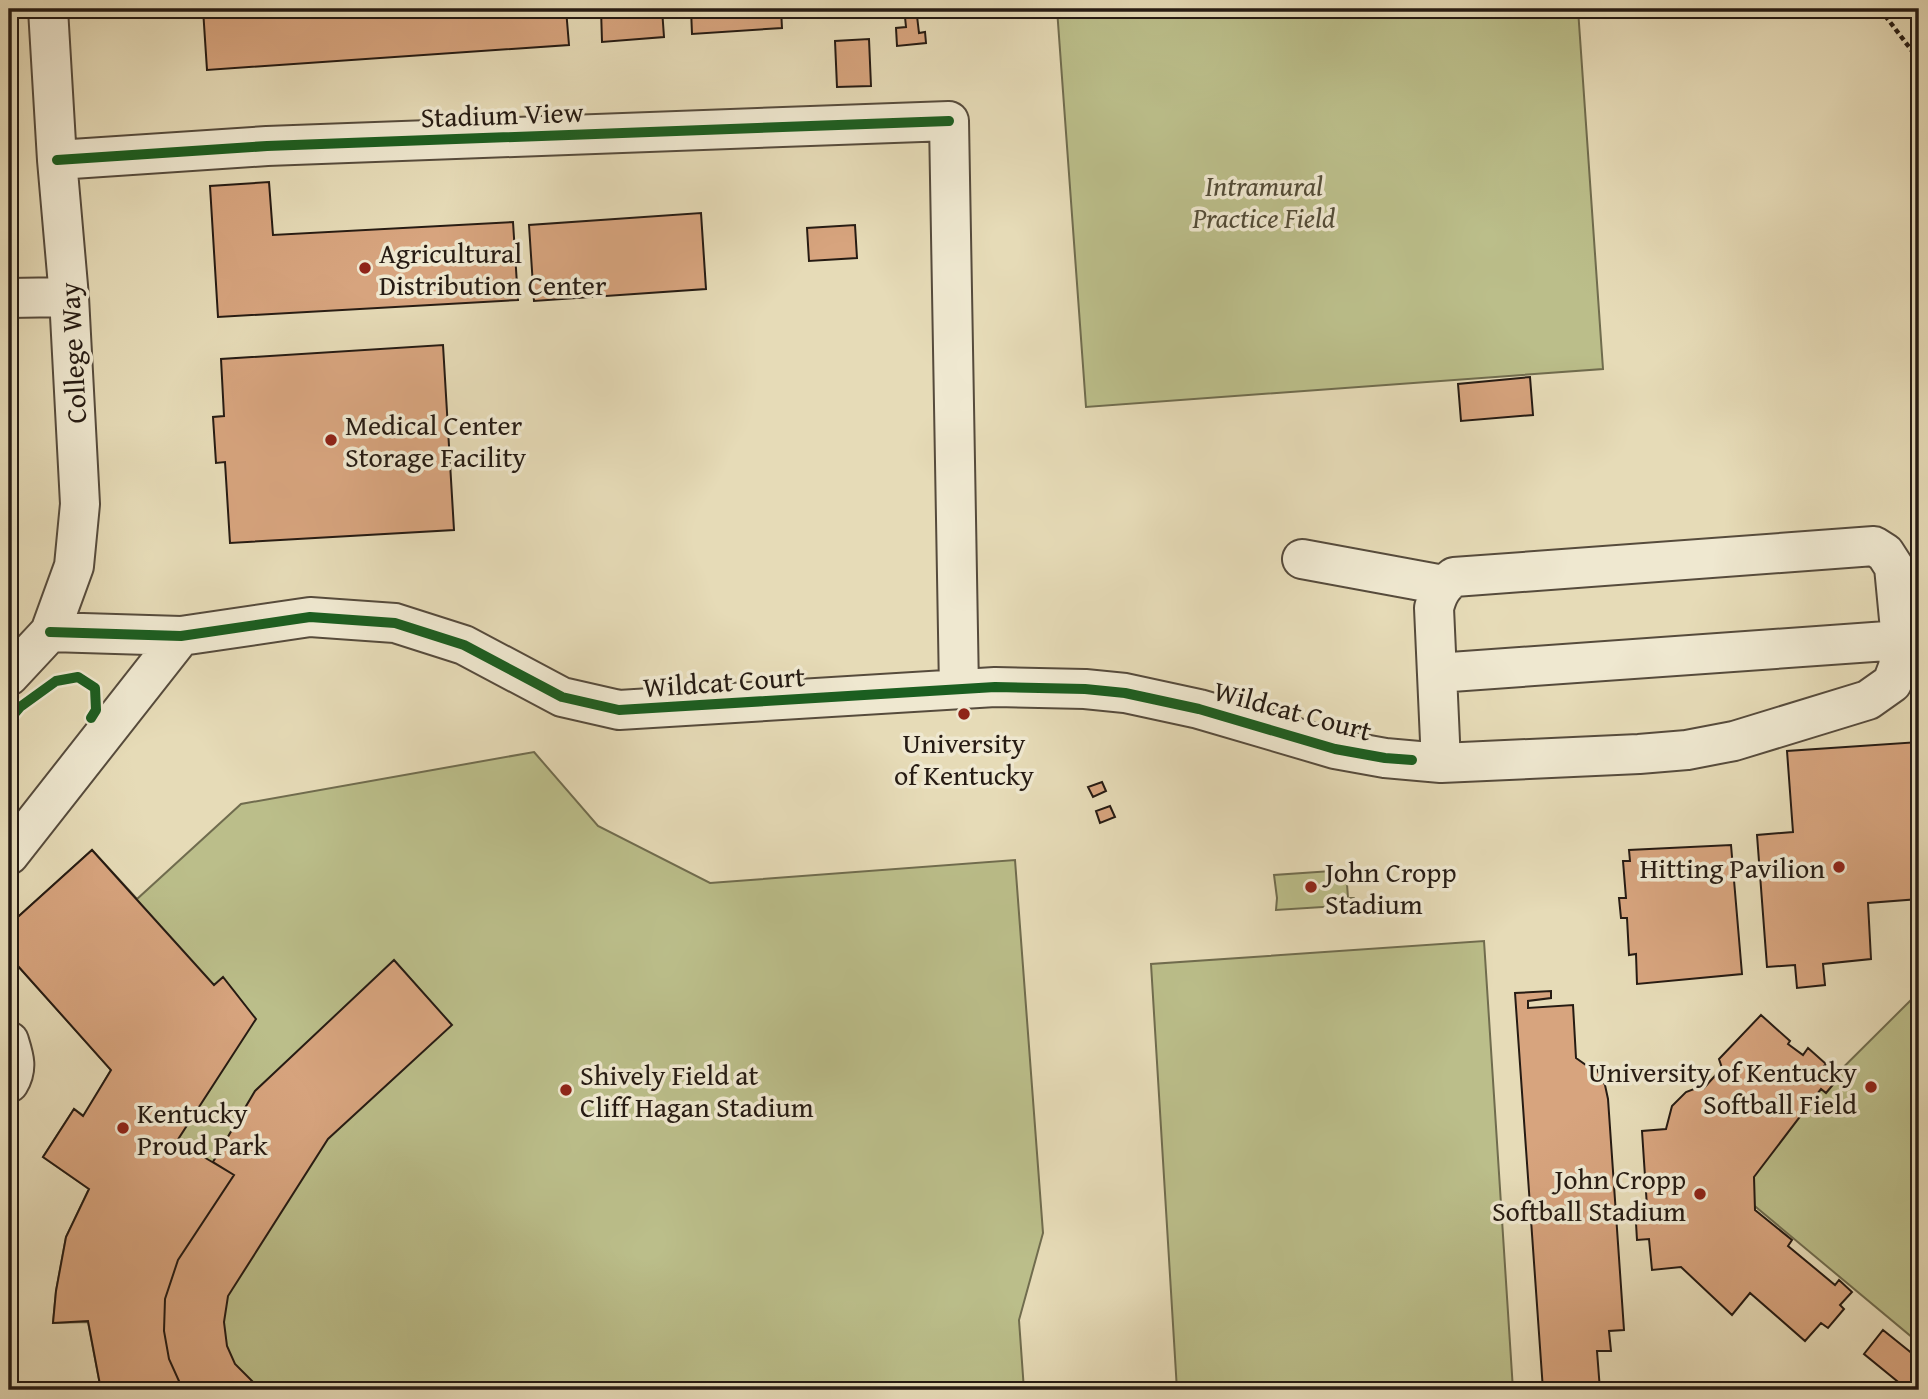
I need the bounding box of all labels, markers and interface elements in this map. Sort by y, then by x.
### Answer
street label: Stadium View [420,91,584,137]
park label: Intramural Practice Field [1192,165,1335,238]
place label: Agricultural Distribution Center [379,232,607,305]
marker: Agricultural Distribution Center [357,260,373,276]
street label: College Way [48,281,96,425]
place label: Medical Center Storage Facility [345,404,526,477]
marker: Medical Center Storage Facility [323,432,339,448]
street label: Wildcat Court [642,655,806,707]
street label: Wildcat Court [1209,669,1377,751]
marker: University of Kentucky [956,706,972,722]
place label: University of Kentucky [894,722,1034,795]
place label: Hitting Pavilion [1640,847,1825,888]
place label: John Cropp Stadium [1322,851,1457,924]
marker: Hitting Pavilion [1831,859,1847,875]
marker: John Cropp Stadium [1303,879,1319,895]
place label: University of Kentucky Softball Field [1588,1051,1857,1124]
place label: Shively Field at Cliff Hagan Stadium [580,1054,814,1127]
marker: University of Kentucky Softball Field [1863,1079,1879,1095]
marker: Shively Field at Cliff Hagan Stadium [558,1082,574,1098]
place label: Kentucky Proud Park [137,1092,269,1165]
marker: Kentucky Proud Park [115,1120,131,1136]
place label: John Cropp Softball Stadium [1492,1158,1686,1231]
marker: John Cropp Softball Stadium [1692,1186,1708,1202]

